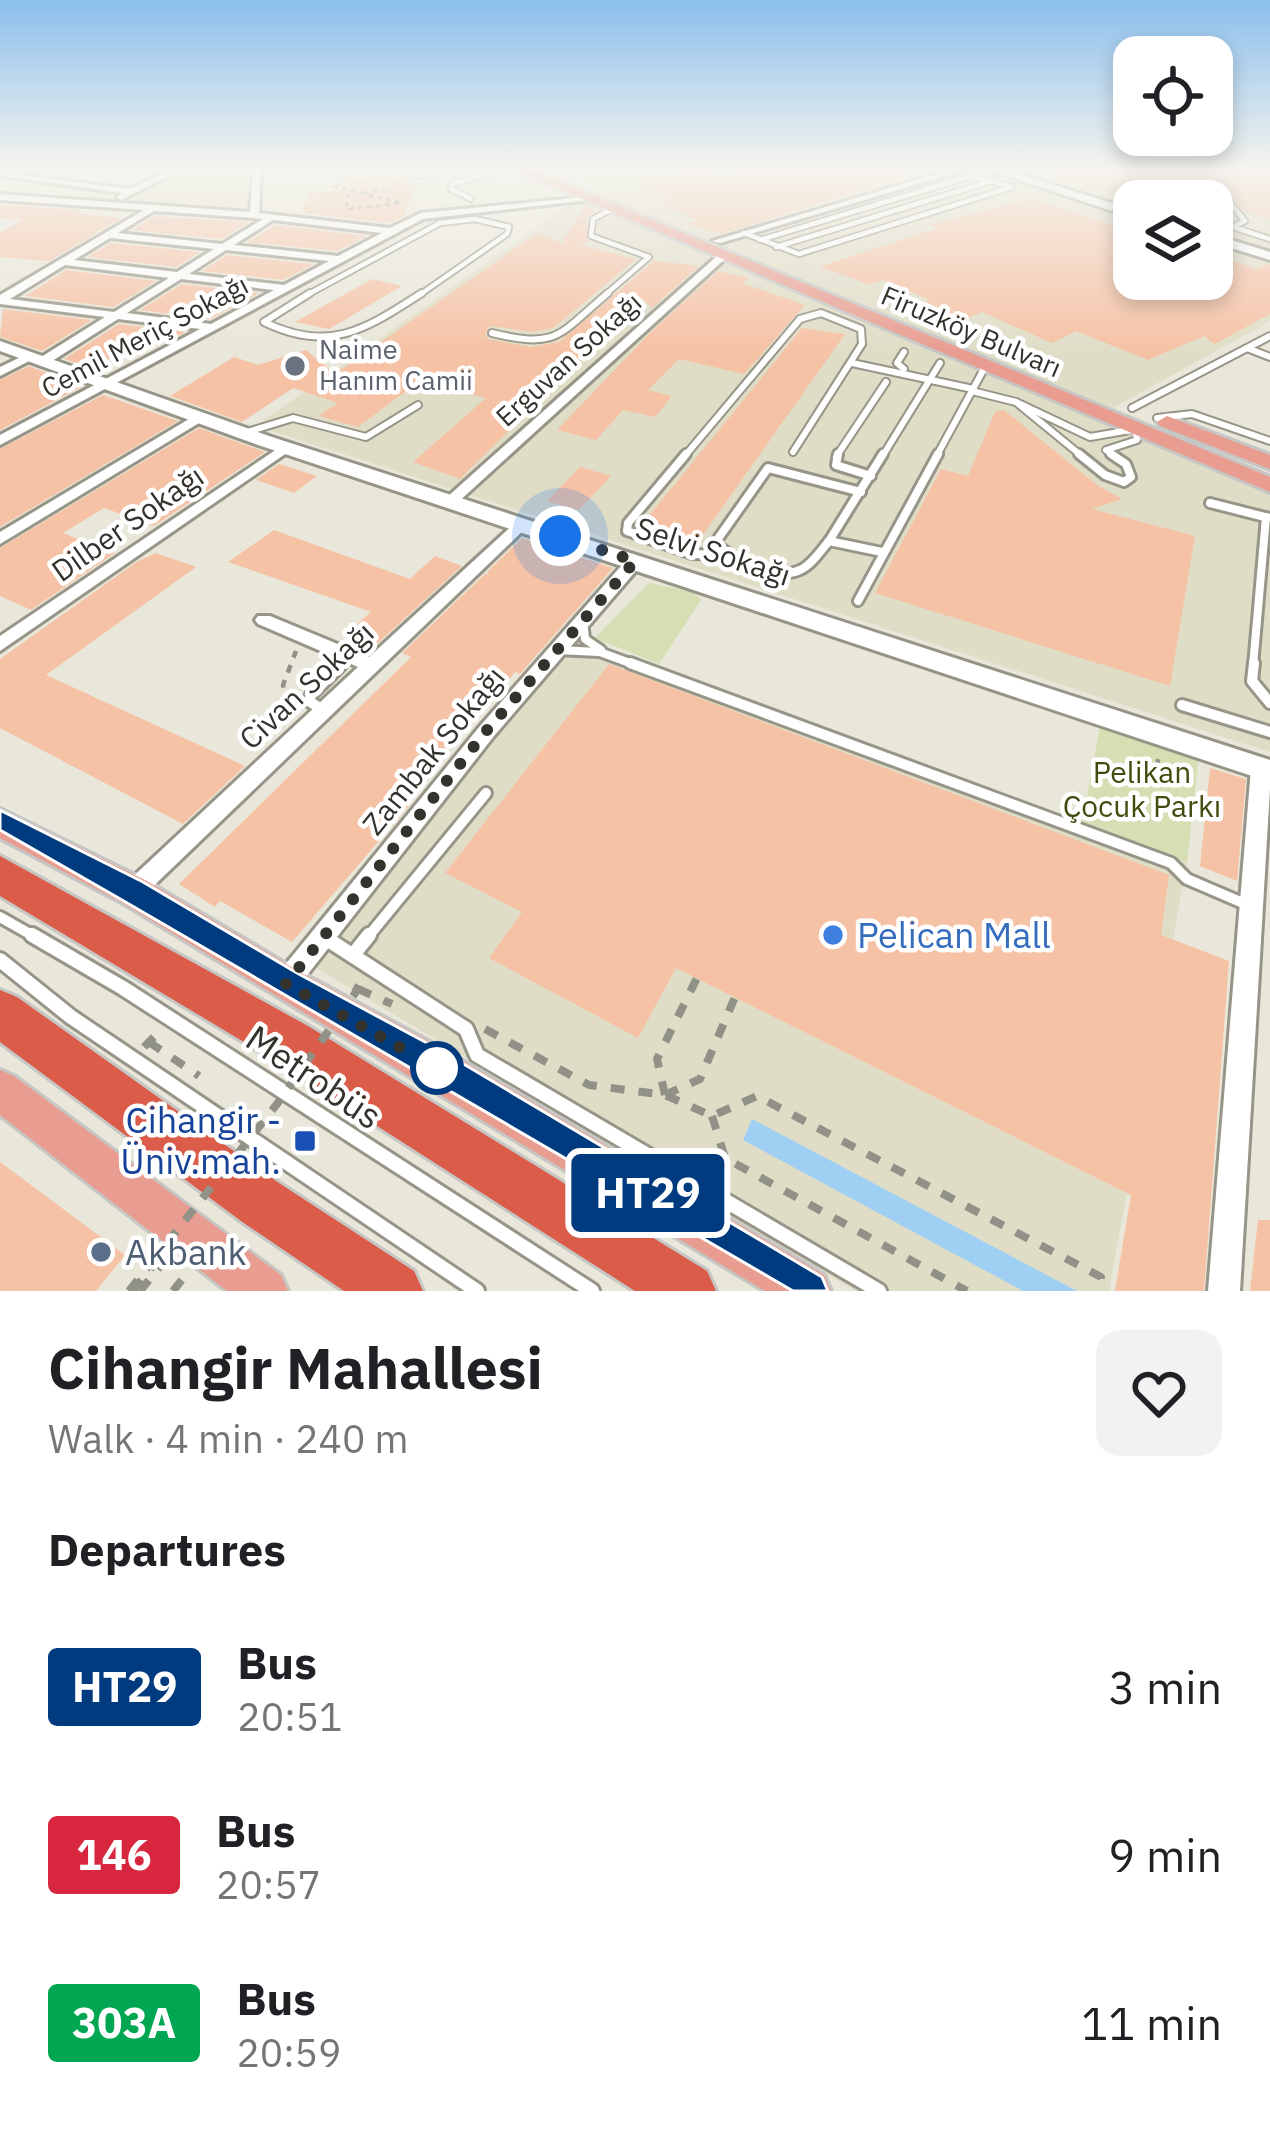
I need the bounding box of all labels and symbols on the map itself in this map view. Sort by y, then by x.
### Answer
street label: Cemil Meriç Sokağı [35,266,254,405]
street label: Firuzköy Bulvarı [876,277,1067,384]
street label: Erguvan Sokağı [488,284,648,433]
place label: Naime Hanım Camii [319,331,473,397]
marker: Naime Hanım Camii [282,353,308,379]
street label: Dilber Sokağı [43,456,211,590]
your location [530,506,590,566]
street label: Selvi Sokağı [631,507,796,594]
street label: Civan Sokağı [230,613,381,757]
street label: Zambak Sokağı [353,658,513,842]
park label: Pelikan Çocuk Parkı [1063,752,1221,825]
place label: Pelican Mall [857,911,1051,958]
marker: Pelican Mall [820,922,846,948]
street label: Metrobüs [237,1014,391,1139]
unlabelled marker [412,1043,462,1093]
place label: Cihangir - Üniv.mah. [120,1096,281,1184]
marker: Cihangir - Üniv.mah. [292,1128,318,1154]
line badge: HT29 [564,1154,732,1232]
place label: Akbank [125,1228,247,1275]
marker: Akbank [88,1239,114,1265]

